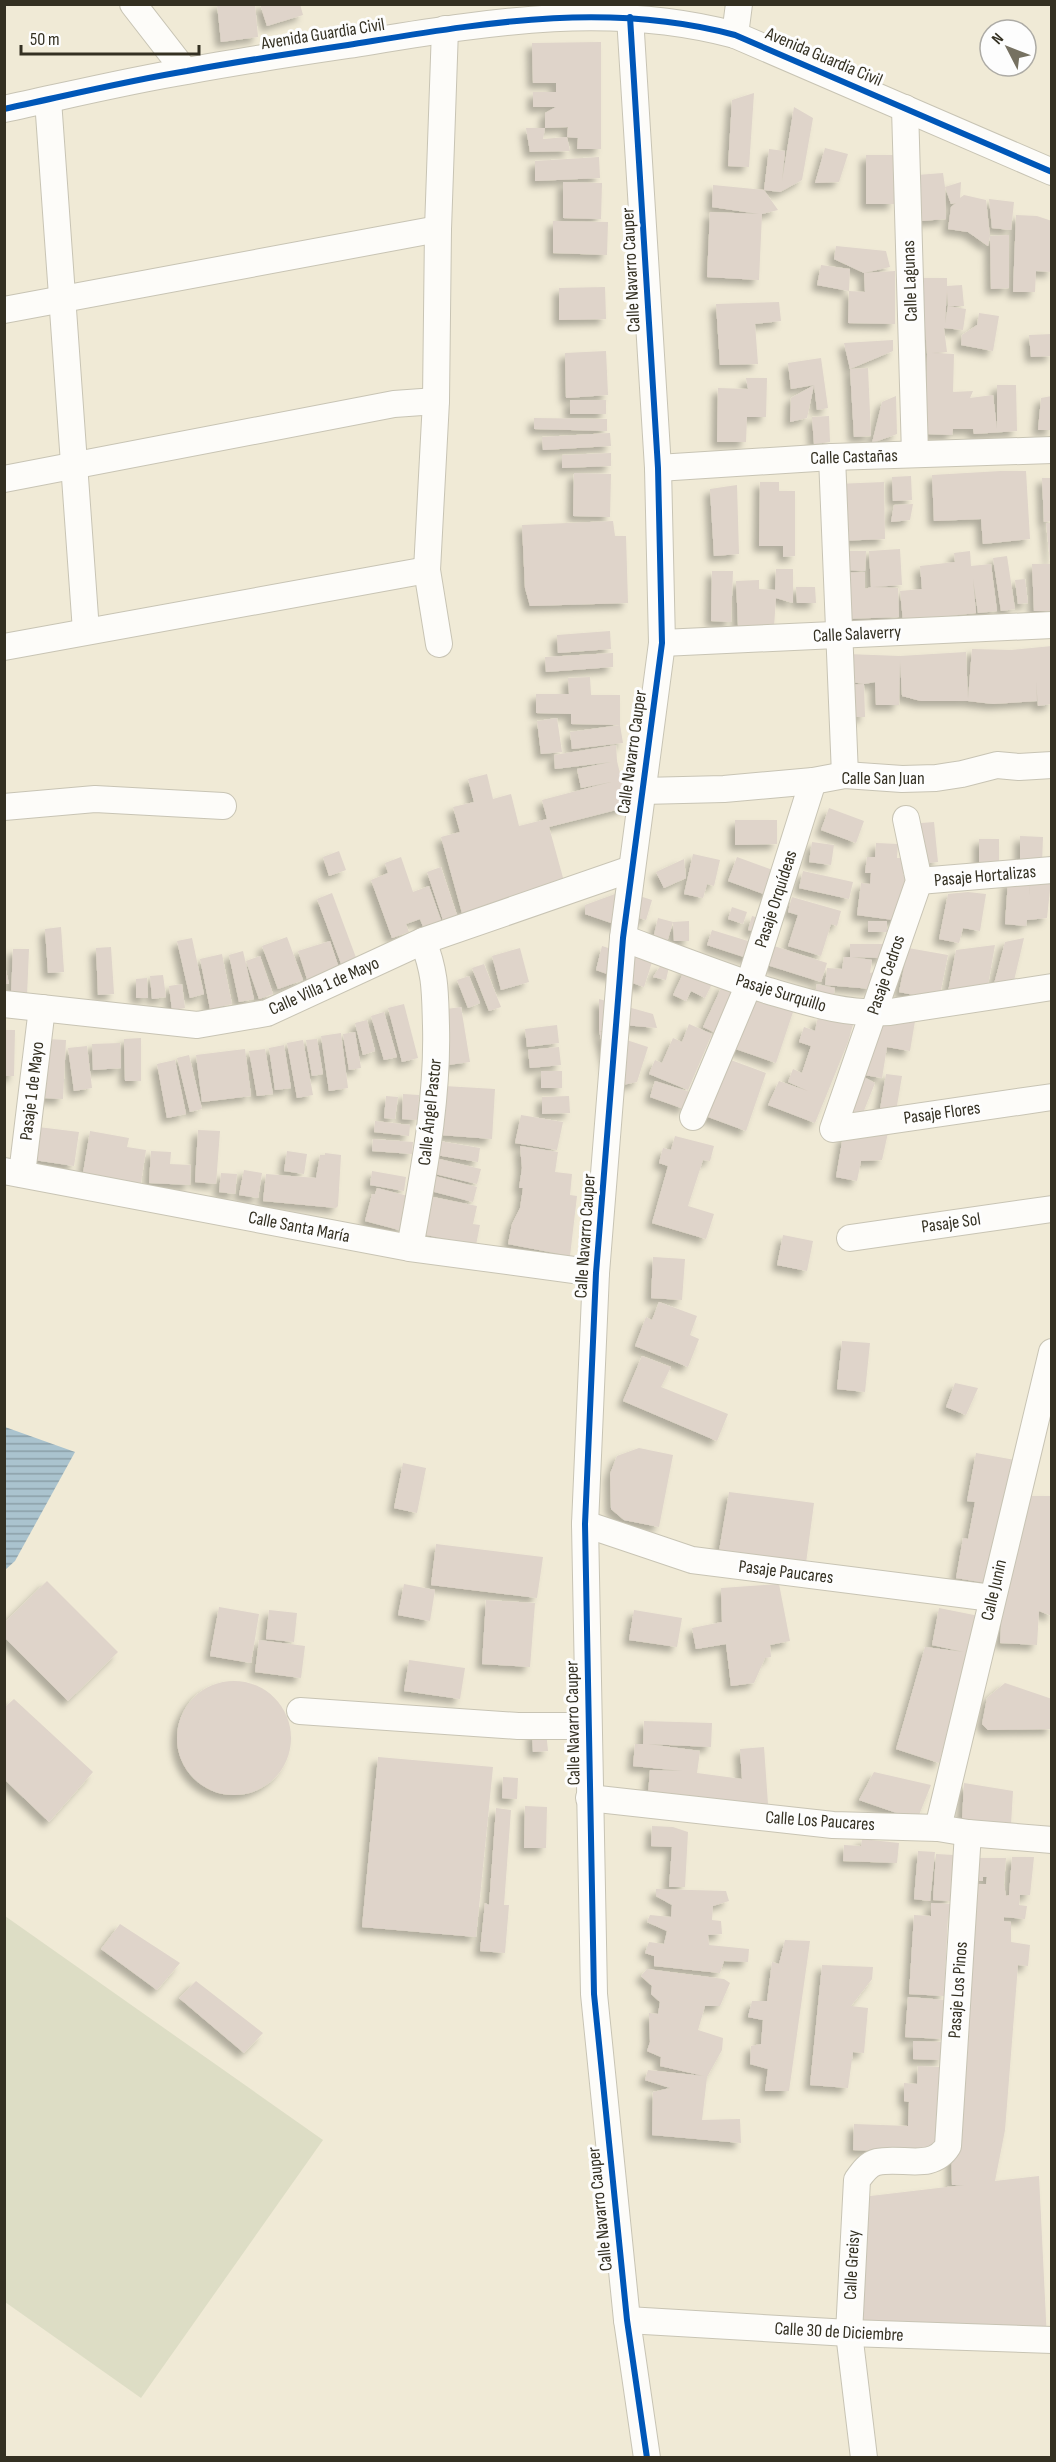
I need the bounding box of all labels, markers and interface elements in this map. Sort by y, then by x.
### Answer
street label: Avenida Guardia Civil [259,14,386,54]
scale bar [21,18,200,56]
north arrow [978,18,1038,78]
street label: Avenida Guardia Civil [762,23,885,91]
text: 50 m [30,29,60,50]
text: N [988,29,1008,48]
street label: Calle Navarro Cauper [617,207,645,333]
street label: Calle Lagunas [898,240,922,322]
street label: Calle Castañas [810,445,898,469]
street label: Calle Salaverry [812,621,902,647]
street label: Calle Navarro Cauper [613,689,651,815]
street label: Calle San Juan [841,768,925,789]
street label: Pasaje Orquídeas [750,848,802,950]
street label: Pasaje Hortalizas [933,861,1037,891]
street label: Pasaje Cedros [863,932,909,1018]
street label: Calle Villa 1 de Mayo [266,952,382,1020]
street label: Pasaje Surquillo [733,969,829,1017]
street label: Pasaje 1 de Mayo [16,1040,48,1142]
street label: Calle Ángel Pastor [414,1058,446,1166]
street label: Pasaje Flores [902,1097,982,1129]
street label: Calle Navarro Cauper [570,1173,600,1299]
street label: Calle Santa María [247,1207,352,1247]
street label: Pasaje Sol [920,1208,982,1238]
street label: Pasaje Paucares [737,1556,835,1588]
street label: Calle Junin [977,1557,1011,1623]
street label: Calle Navarro Cauper [561,1660,585,1786]
street label: Calle Los Paucares [765,1807,875,1835]
street label: Pasaje Los Pinos [944,1941,972,2039]
street label: Calle Navarro Cauper [583,2146,617,2272]
street label: Calle Greisy [840,2229,864,2300]
street label: Calle 30 de Diciembre [774,2318,904,2346]

